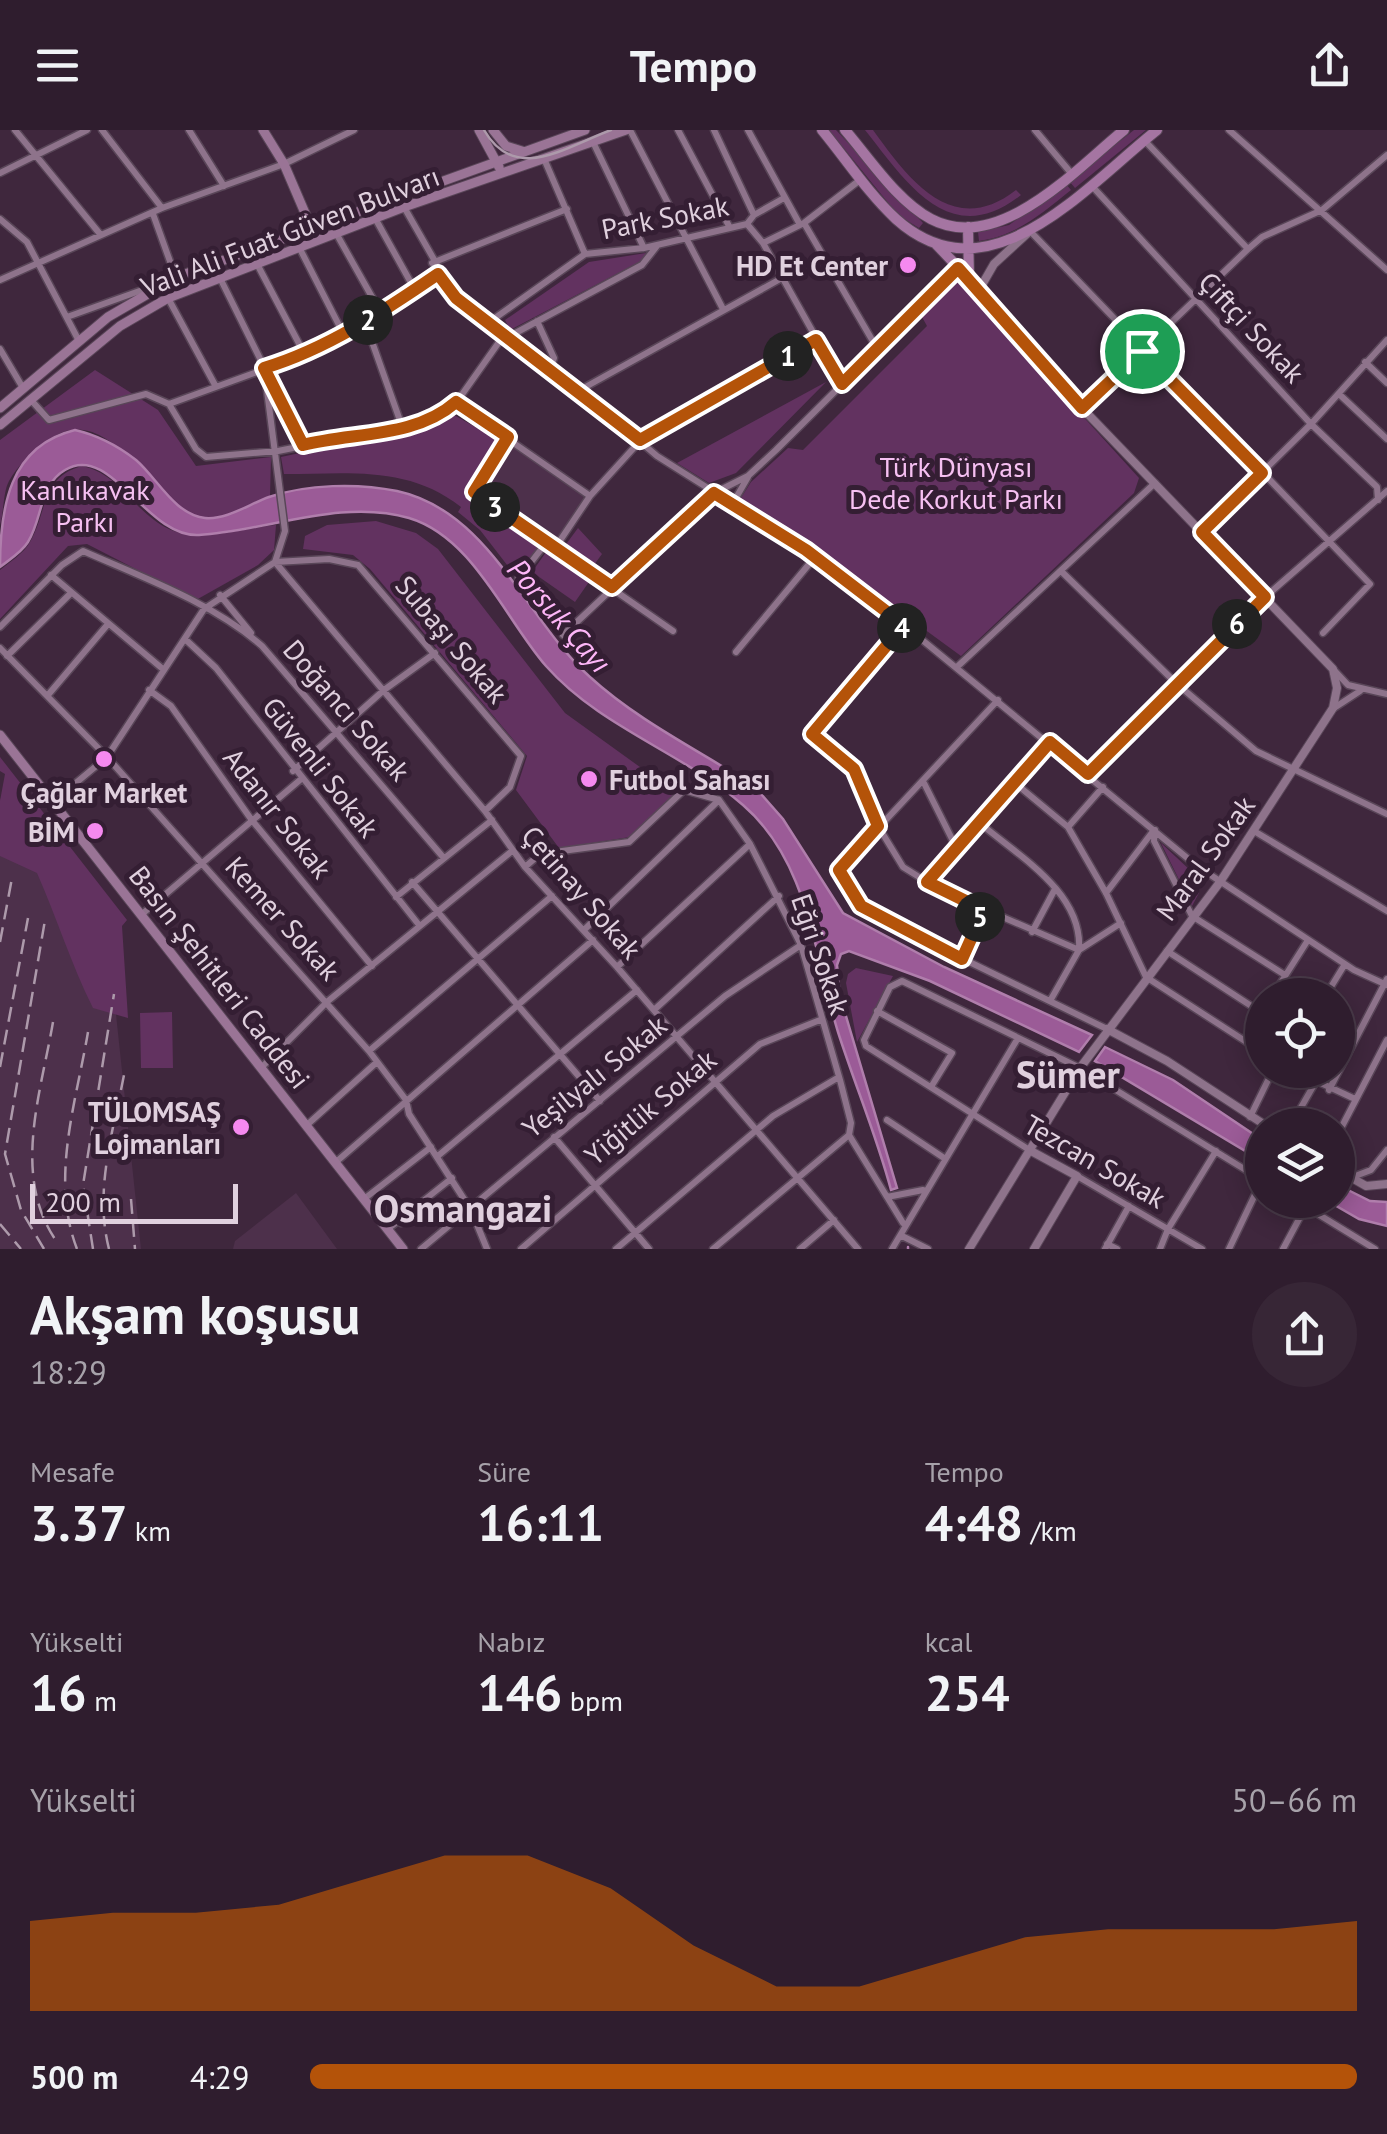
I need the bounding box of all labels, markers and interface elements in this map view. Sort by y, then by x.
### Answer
text: Tempo [630,36,757,94]
icon: menu [30,38,85,93]
icon: share [1302,38,1357,93]
street label: Vali Ali Fuat Güven Bulvarı [134,157,445,305]
street label: Park Sokak [598,186,732,247]
place label: HD Et Center [736,247,888,284]
marker: HD Et Center [897,254,919,276]
street label: Çiftçi Sokak [1191,263,1313,391]
pin: 2 [343,295,393,345]
text: 2 [360,301,376,338]
pin [1100,309,1185,394]
icon: arrive [1115,324,1170,379]
pin: 1 [763,331,813,381]
text: 1 [780,337,796,374]
park label: Türk Dünyası Dede Korkut Parkı [849,448,1063,517]
park label: Kanlıkavak Parkı [20,471,150,540]
pin: 3 [470,482,520,532]
text: 3 [487,488,503,525]
water label: Porsuk Çayı [500,550,621,681]
street label: Subaşı Sokak [388,567,517,711]
pin: 6 [1212,599,1262,649]
pin: 4 [877,603,927,653]
text: 6 [1229,605,1245,642]
text: 4 [894,609,910,646]
street label: Doğancı Sokak [275,632,419,789]
street label: Güvenli Sokak [254,689,388,845]
street label: Adanır Sokak [215,740,341,886]
marker: Çağlar Market [93,748,115,770]
place label: Futbol Sahası [609,761,771,798]
marker: Futbol Sahası [578,768,600,790]
place label: Çağlar Market [21,774,188,811]
street label: Maral Sokak [1147,788,1263,928]
place label: BİM [28,813,75,850]
street label: Çetinay Sokak [514,817,651,967]
marker: BİM [84,820,106,842]
street label: Kemer Sokak [218,848,349,988]
street label: Basın Şehitleri Caddesi [121,858,319,1096]
street label: Eğri Sokak [783,889,859,1020]
pin: 5 [955,892,1005,942]
text: 5 [972,898,988,935]
map controls [1245,978,1355,1218]
button: locate [1245,978,1355,1088]
street label: Yeşilyalı Sokak [514,1006,674,1146]
street label: Yiğitlik Sokak [576,1041,724,1173]
district label: Sümer [1016,1049,1121,1098]
place label: TÜLOMSAŞ Lojmanları [88,1093,221,1162]
street label: Tezcan Sokak [1017,1106,1173,1217]
button: layers [1245,1108,1355,1218]
marker: TÜLOMSAŞ Lojmanları [230,1116,252,1138]
scale bar [30,1179,238,1224]
text: 200 m [45,1183,121,1220]
district label: Osmangazi [374,1183,552,1232]
text: Akşam koşusu [30,1278,360,1349]
button: share [1252,1282,1357,1387]
text: 18:29 [30,1351,107,1393]
text: Mesafe [30,1453,115,1490]
text: Süre [477,1453,531,1490]
text: Tempo [925,1453,1004,1490]
text: 3.37 [30,1490,127,1555]
text: 16:11 [477,1490,604,1555]
text: 4:48 [925,1490,1023,1555]
text: km [127,1512,171,1549]
text: /km [1023,1512,1077,1549]
text: Yükselti [30,1623,124,1660]
text: Nabız [477,1623,545,1660]
text: kcal [925,1623,972,1660]
text: 16 [30,1660,87,1725]
text: 146 [477,1660,562,1725]
text: 254 [925,1660,1010,1725]
text: m [87,1682,117,1719]
text: bpm [562,1682,623,1719]
text: Yükselti [30,1779,137,1821]
text: 50–66 m [1232,1779,1357,1821]
text: 500 m [30,2056,118,2098]
text: 4:29 [190,2056,249,2098]

